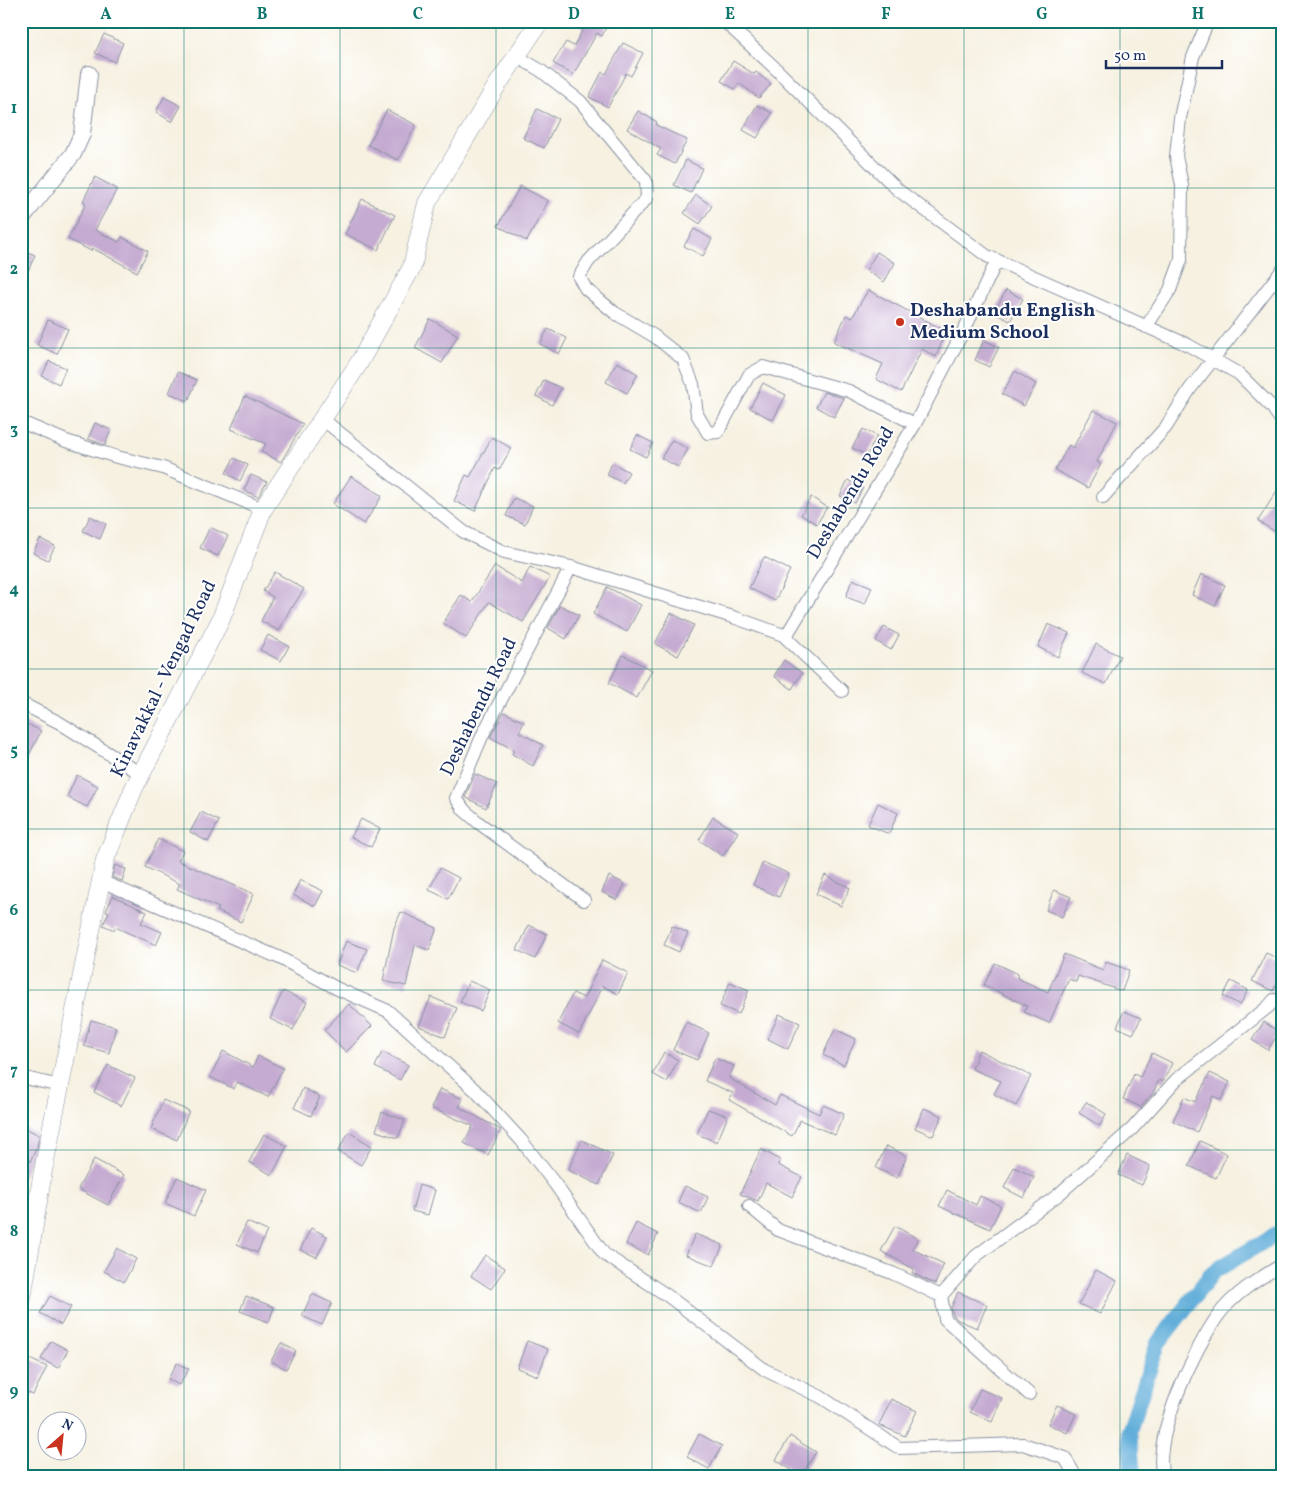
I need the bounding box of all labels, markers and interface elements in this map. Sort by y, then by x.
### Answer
text: A [100,4,112,26]
text: B [257,4,268,26]
text: C [413,4,423,26]
text: D [568,4,580,26]
text: E [725,4,735,26]
text: F [881,4,891,26]
text: G [1036,4,1048,26]
text: H [1192,4,1204,26]
scale bar [1106,38,1223,70]
text: 50 m [1114,46,1146,67]
text: 1 [11,98,17,120]
text: 2 [10,259,18,281]
place label: Deshabandu English Medium School [910,298,1095,346]
marker: Deshabandu English Medium School [894,316,906,328]
text: 3 [10,419,18,441]
street label: Deshabendu Road [801,422,901,564]
street label: Kinavakkal - Vengad Road [105,576,223,782]
text: 4 [9,579,19,601]
street label: Deshabendu Road [434,634,524,780]
text: 5 [10,740,18,762]
text: 6 [10,900,19,922]
text: 7 [10,1060,18,1082]
text: 8 [10,1221,18,1243]
text: 9 [10,1381,19,1403]
north arrow [38,1410,88,1460]
text: N [58,1415,76,1437]

